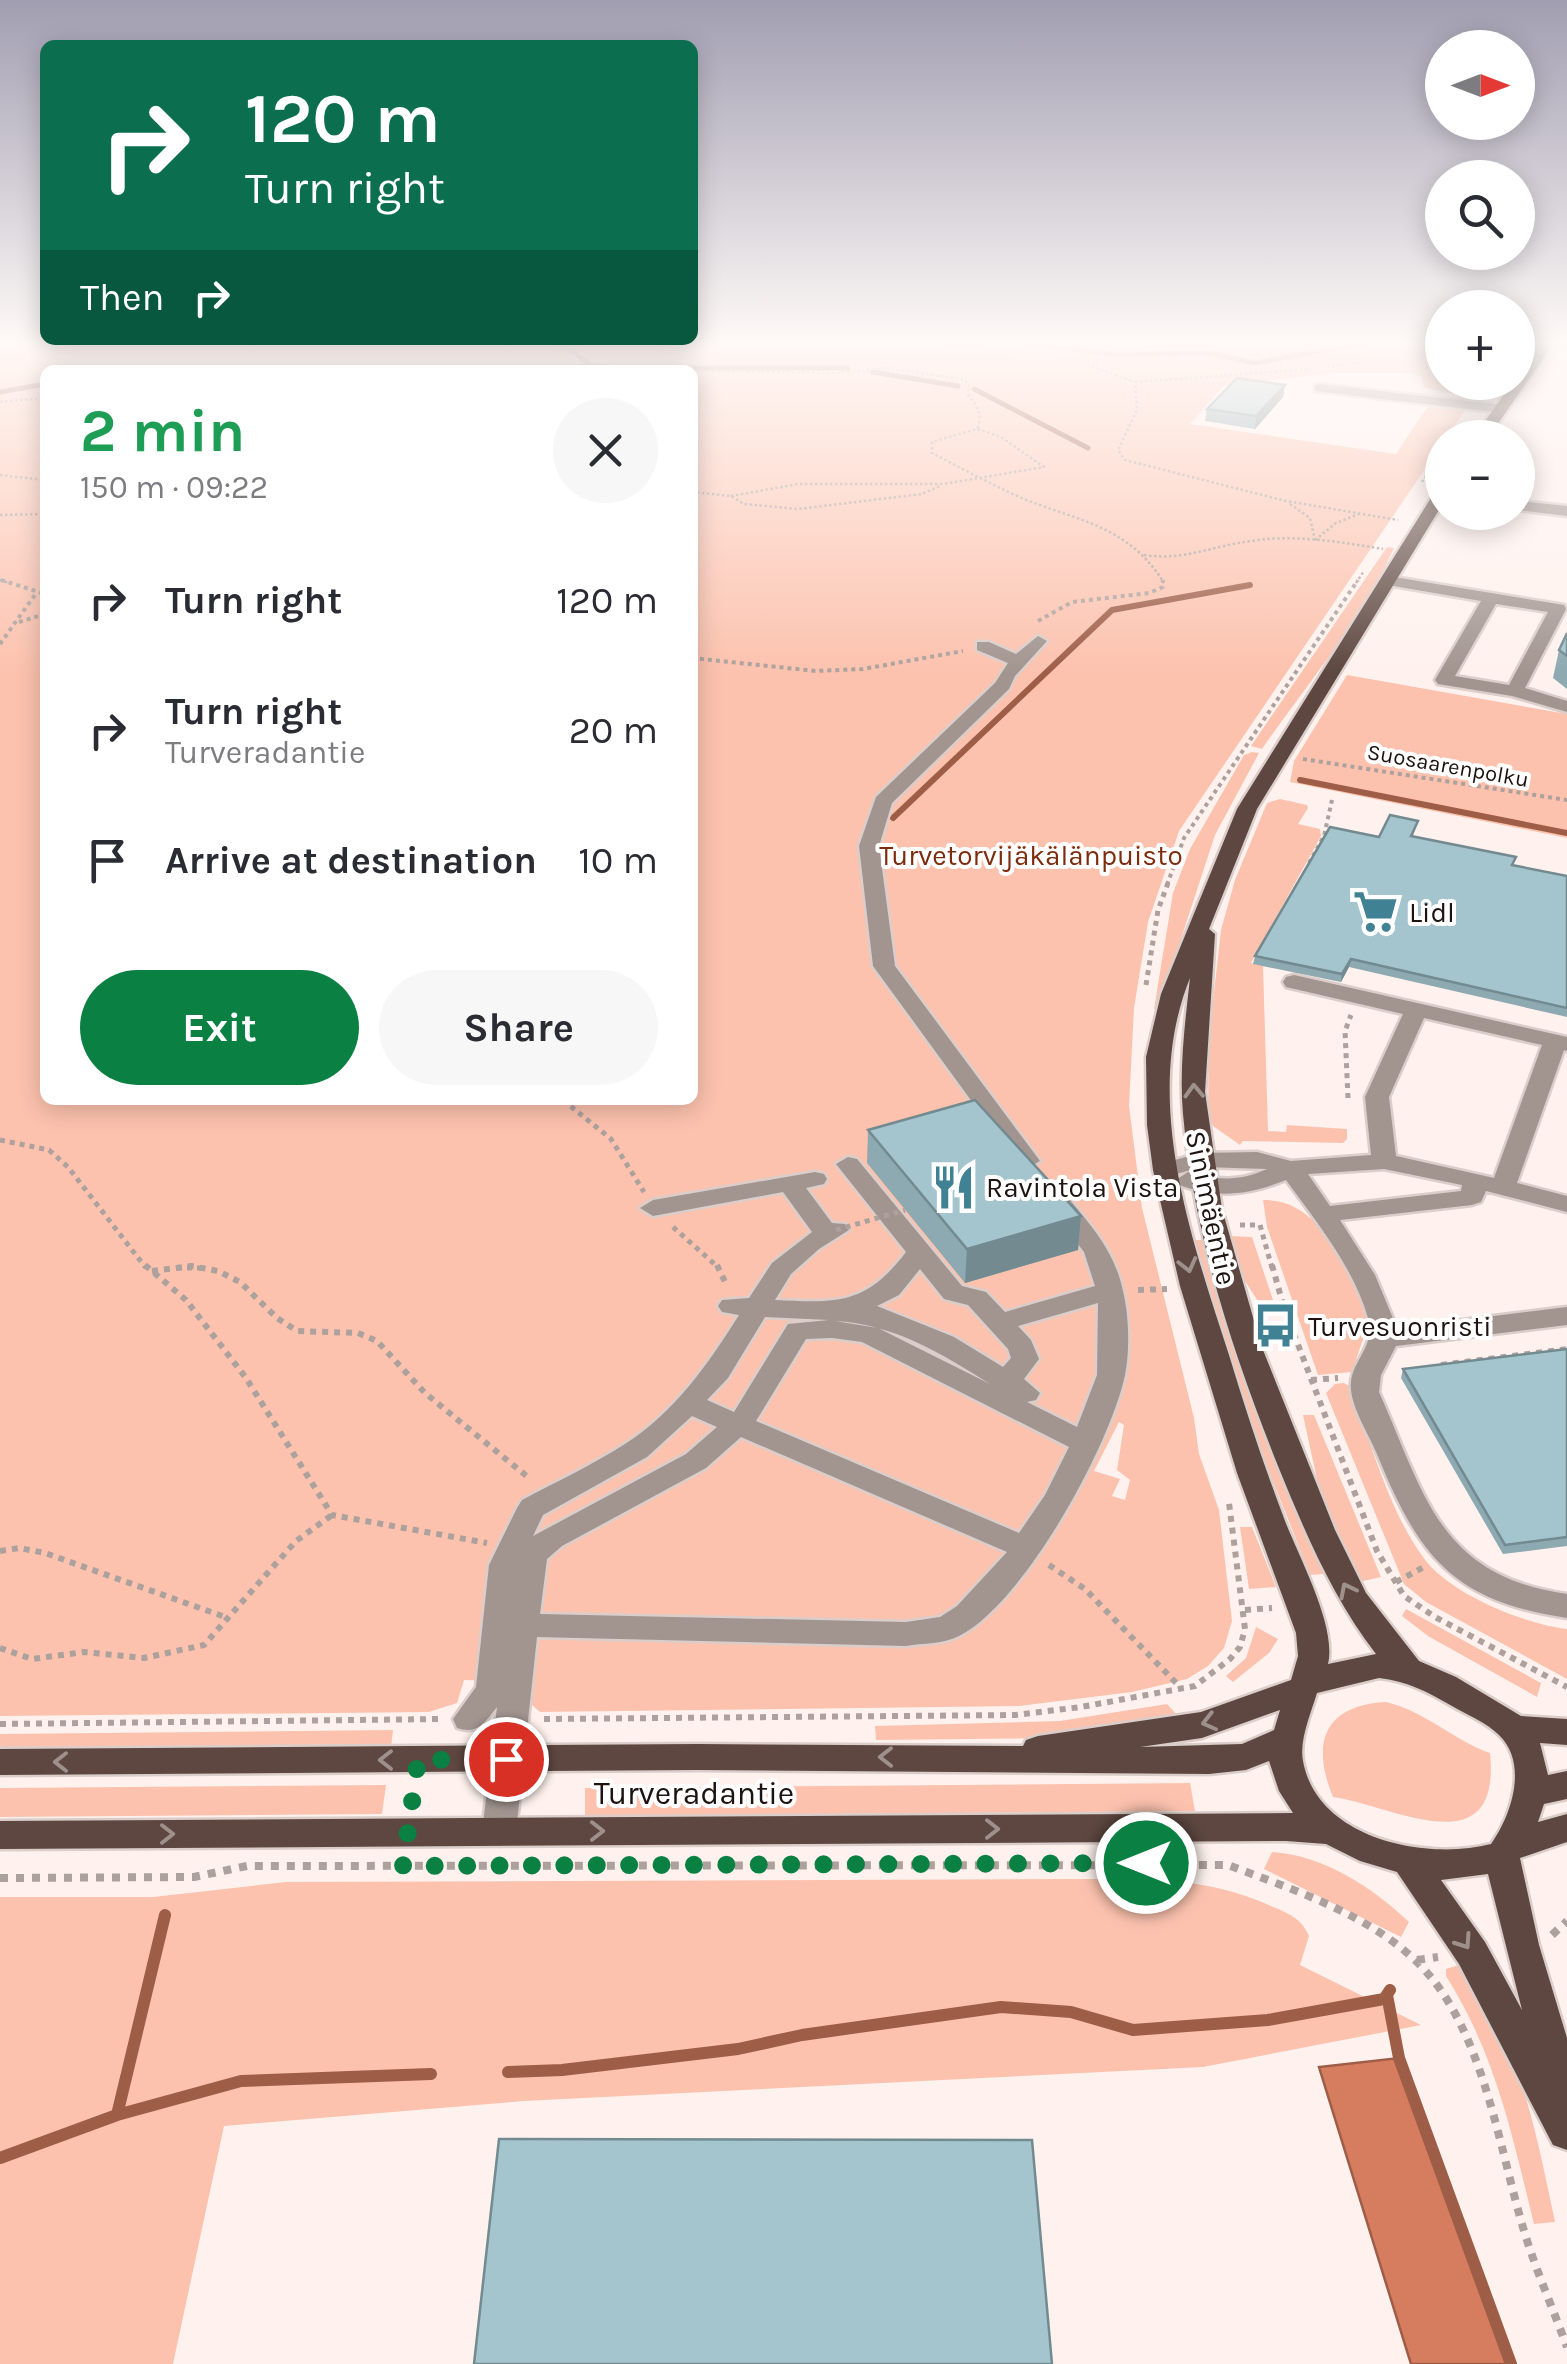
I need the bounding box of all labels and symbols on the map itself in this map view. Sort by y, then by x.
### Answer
north arrow [1425,30,1535,140]
street label: Suosaarenpolku [1365,739,1531,793]
park label: Turvetorvijäkälänpuisto [879,839,1183,872]
supermarket icon: Lidl [1352,888,1400,936]
place label: Lidl [1409,896,1455,929]
one-way arrow [1183,1083,1204,1099]
street label: Sinimäentie [1179,1128,1243,1288]
restaurant icon: Ravintola Vista [929,1163,977,1211]
place label: Ravintola Vista [986,1171,1178,1204]
one-way arrow [1176,1256,1197,1273]
bus stop icon: Turvesuonristi [1251,1302,1299,1350]
place label: Turvesuonristi [1308,1310,1492,1343]
one-way arrow [1340,1582,1359,1600]
one-way arrow [1201,1711,1218,1732]
pin [464,1717,549,1802]
one-way arrow [878,1746,894,1768]
one-way arrow [378,1749,394,1771]
one-way arrow [53,1751,69,1772]
street label: Turveradantie [594,1775,794,1812]
position arrow [1094,1811,1198,1915]
one-way arrow [984,1818,1000,1840]
one-way arrow [590,1820,605,1842]
one-way arrow [160,1823,176,1845]
one-way arrow [1452,1932,1471,1950]

